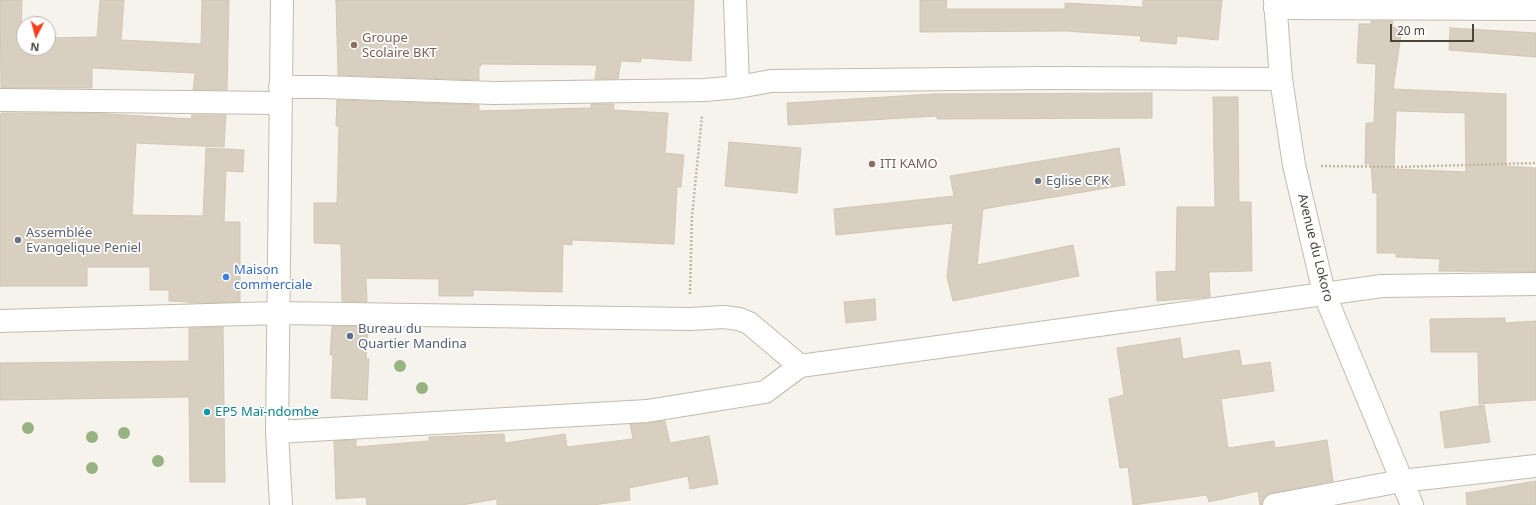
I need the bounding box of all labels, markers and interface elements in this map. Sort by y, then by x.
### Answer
north arrow [16,16,56,56]
scale bar [1392,16,1476,42]
text: 20 m [1397,22,1425,39]
place label: Groupe Scolaire BKT [362,30,437,61]
text: N [30,40,40,55]
marker: Groupe Scolaire BKT [349,40,359,50]
place label: ITI KAMO [880,156,938,172]
marker: ITI KAMO [867,159,877,169]
place label: Eglise CPK [1046,173,1109,189]
marker: Eglise CPK [1033,176,1043,186]
street label: Avenue du Lokoro [1294,192,1336,304]
place label: Assemblée Evangelique Peniel [26,225,141,256]
marker: Assemblée Evangelique Peniel [13,235,23,245]
place label: Maison commerciale [234,262,312,293]
marker: Maison commerciale [221,272,231,282]
place label: Bureau du Quartier Mandina [358,321,467,352]
marker: Bureau du Quartier Mandina [345,331,355,341]
place label: EP5 Maï-ndombe [215,404,319,420]
marker: EP5 Maï-ndombe [202,407,212,417]

